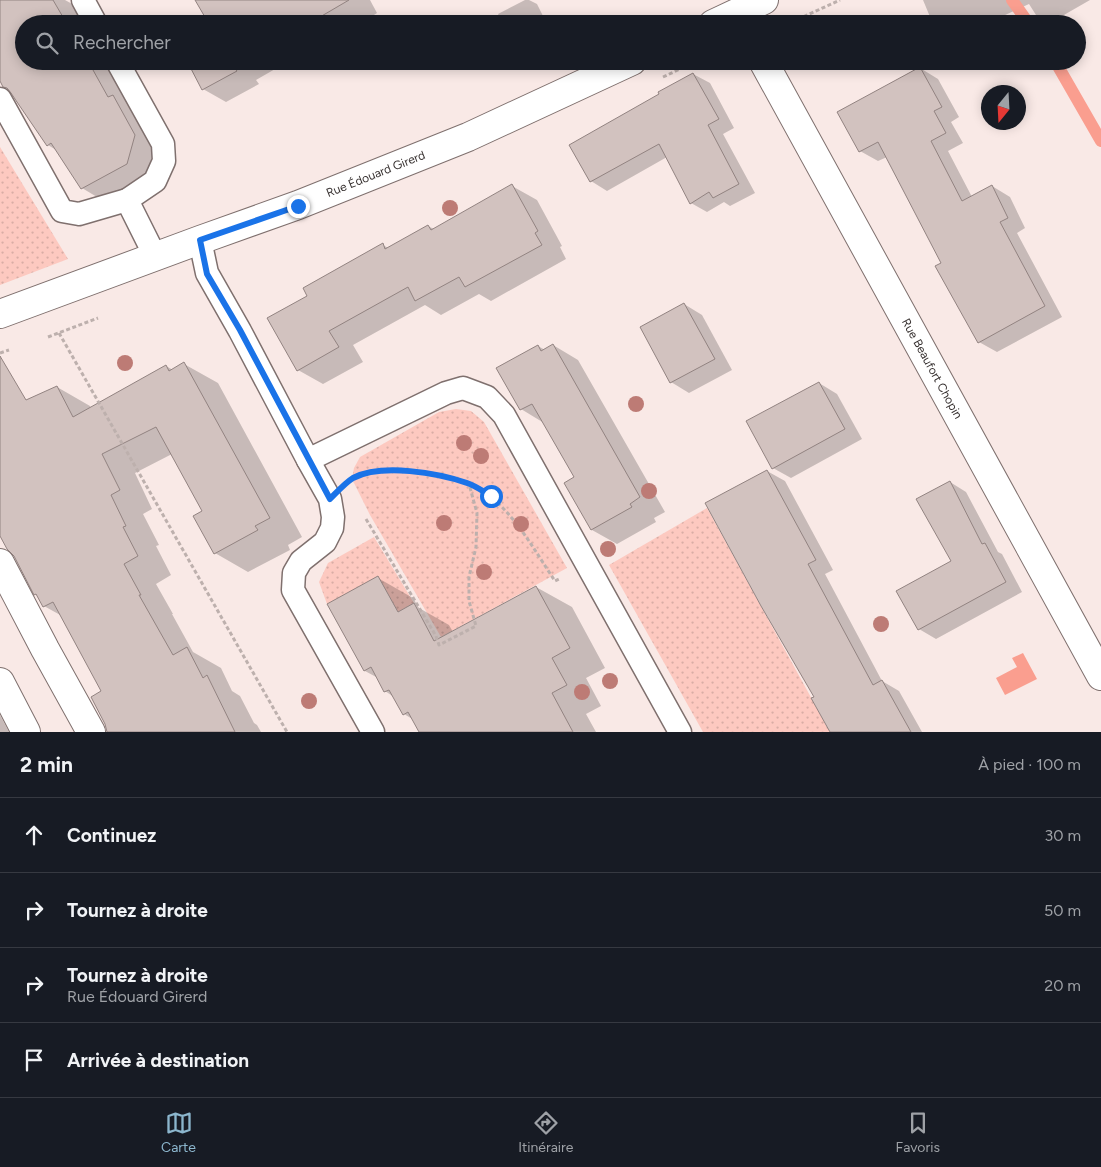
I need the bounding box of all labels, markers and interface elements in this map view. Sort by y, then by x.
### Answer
search box [15,15,1086,70]
icon: search [33,29,61,57]
text: Rechercher [73,31,171,54]
north arrow [981,85,1026,130]
street label: Rue Édouard Girerd [324,148,427,200]
route end [287,195,310,218]
street label: Rue Beaufort Chopin [899,316,965,421]
route start [480,485,503,508]
text: 2 min [20,752,73,777]
text: À pied · 100 m [978,755,1081,774]
icon: ahead [20,821,48,849]
text: Continuez [67,824,156,847]
text: 30 m [1044,826,1081,845]
icon: right [20,896,48,924]
text: Tournez à droite [67,899,208,922]
text: 50 m [1044,901,1081,920]
text: Tournez à droite [67,964,208,987]
icon: right [20,971,48,999]
text: 20 m [1044,976,1081,995]
text: Rue Édouard Girerd [67,987,207,1006]
icon: arrive [20,1046,48,1074]
text: Arrivée à destination [67,1049,249,1072]
tab: Carte [161,1109,196,1156]
tab: Itinéraire [518,1109,573,1156]
tab: Favoris [896,1109,940,1156]

